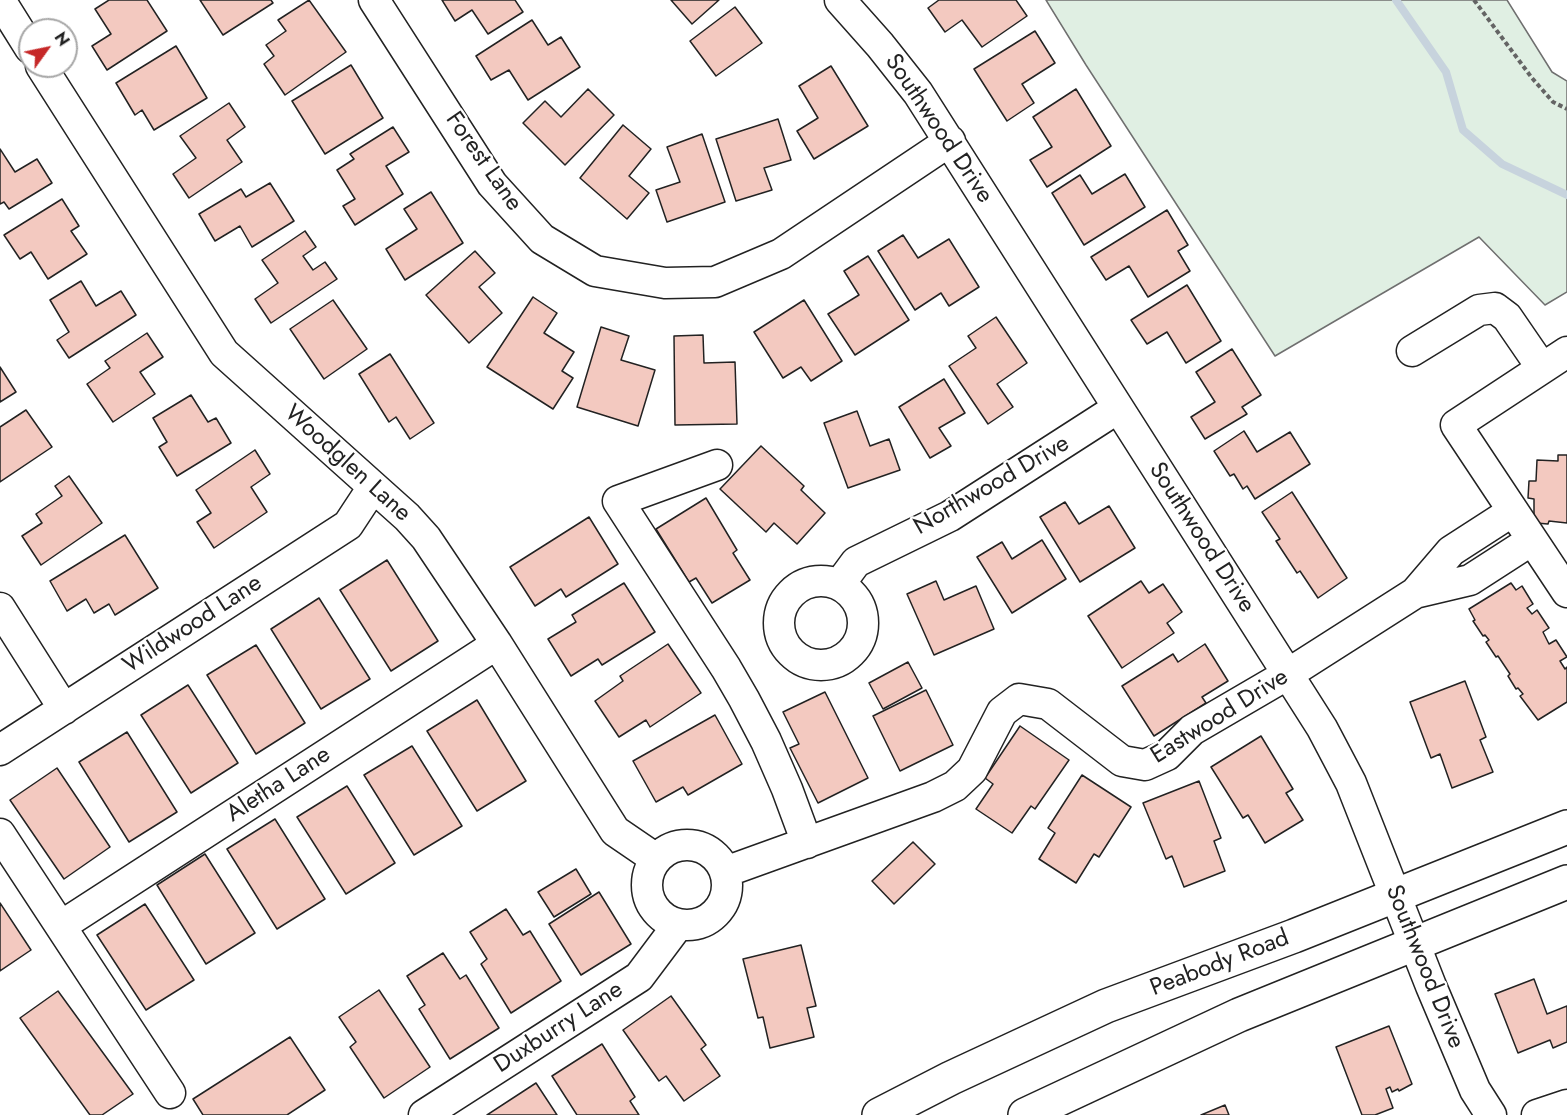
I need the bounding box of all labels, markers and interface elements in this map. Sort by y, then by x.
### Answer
north arrow [18,18,78,78]
text: N [49,27,75,51]
street label: Southwood Drive [878,49,998,209]
street label: Forest Lane [438,107,528,217]
street label: Woodglen Lane [278,400,416,528]
street label: Northwood Drive [909,430,1075,542]
street label: Southwood Drive [1142,457,1260,619]
street label: Wildwood Lane [118,569,268,681]
street label: Eastwood Drive [1146,663,1294,771]
street label: Aletha Lane [222,741,336,829]
street label: Southwood Drive [1378,881,1470,1053]
street label: Peabody Road [1147,924,1293,1004]
street label: Duxburry Lane [489,976,629,1080]

